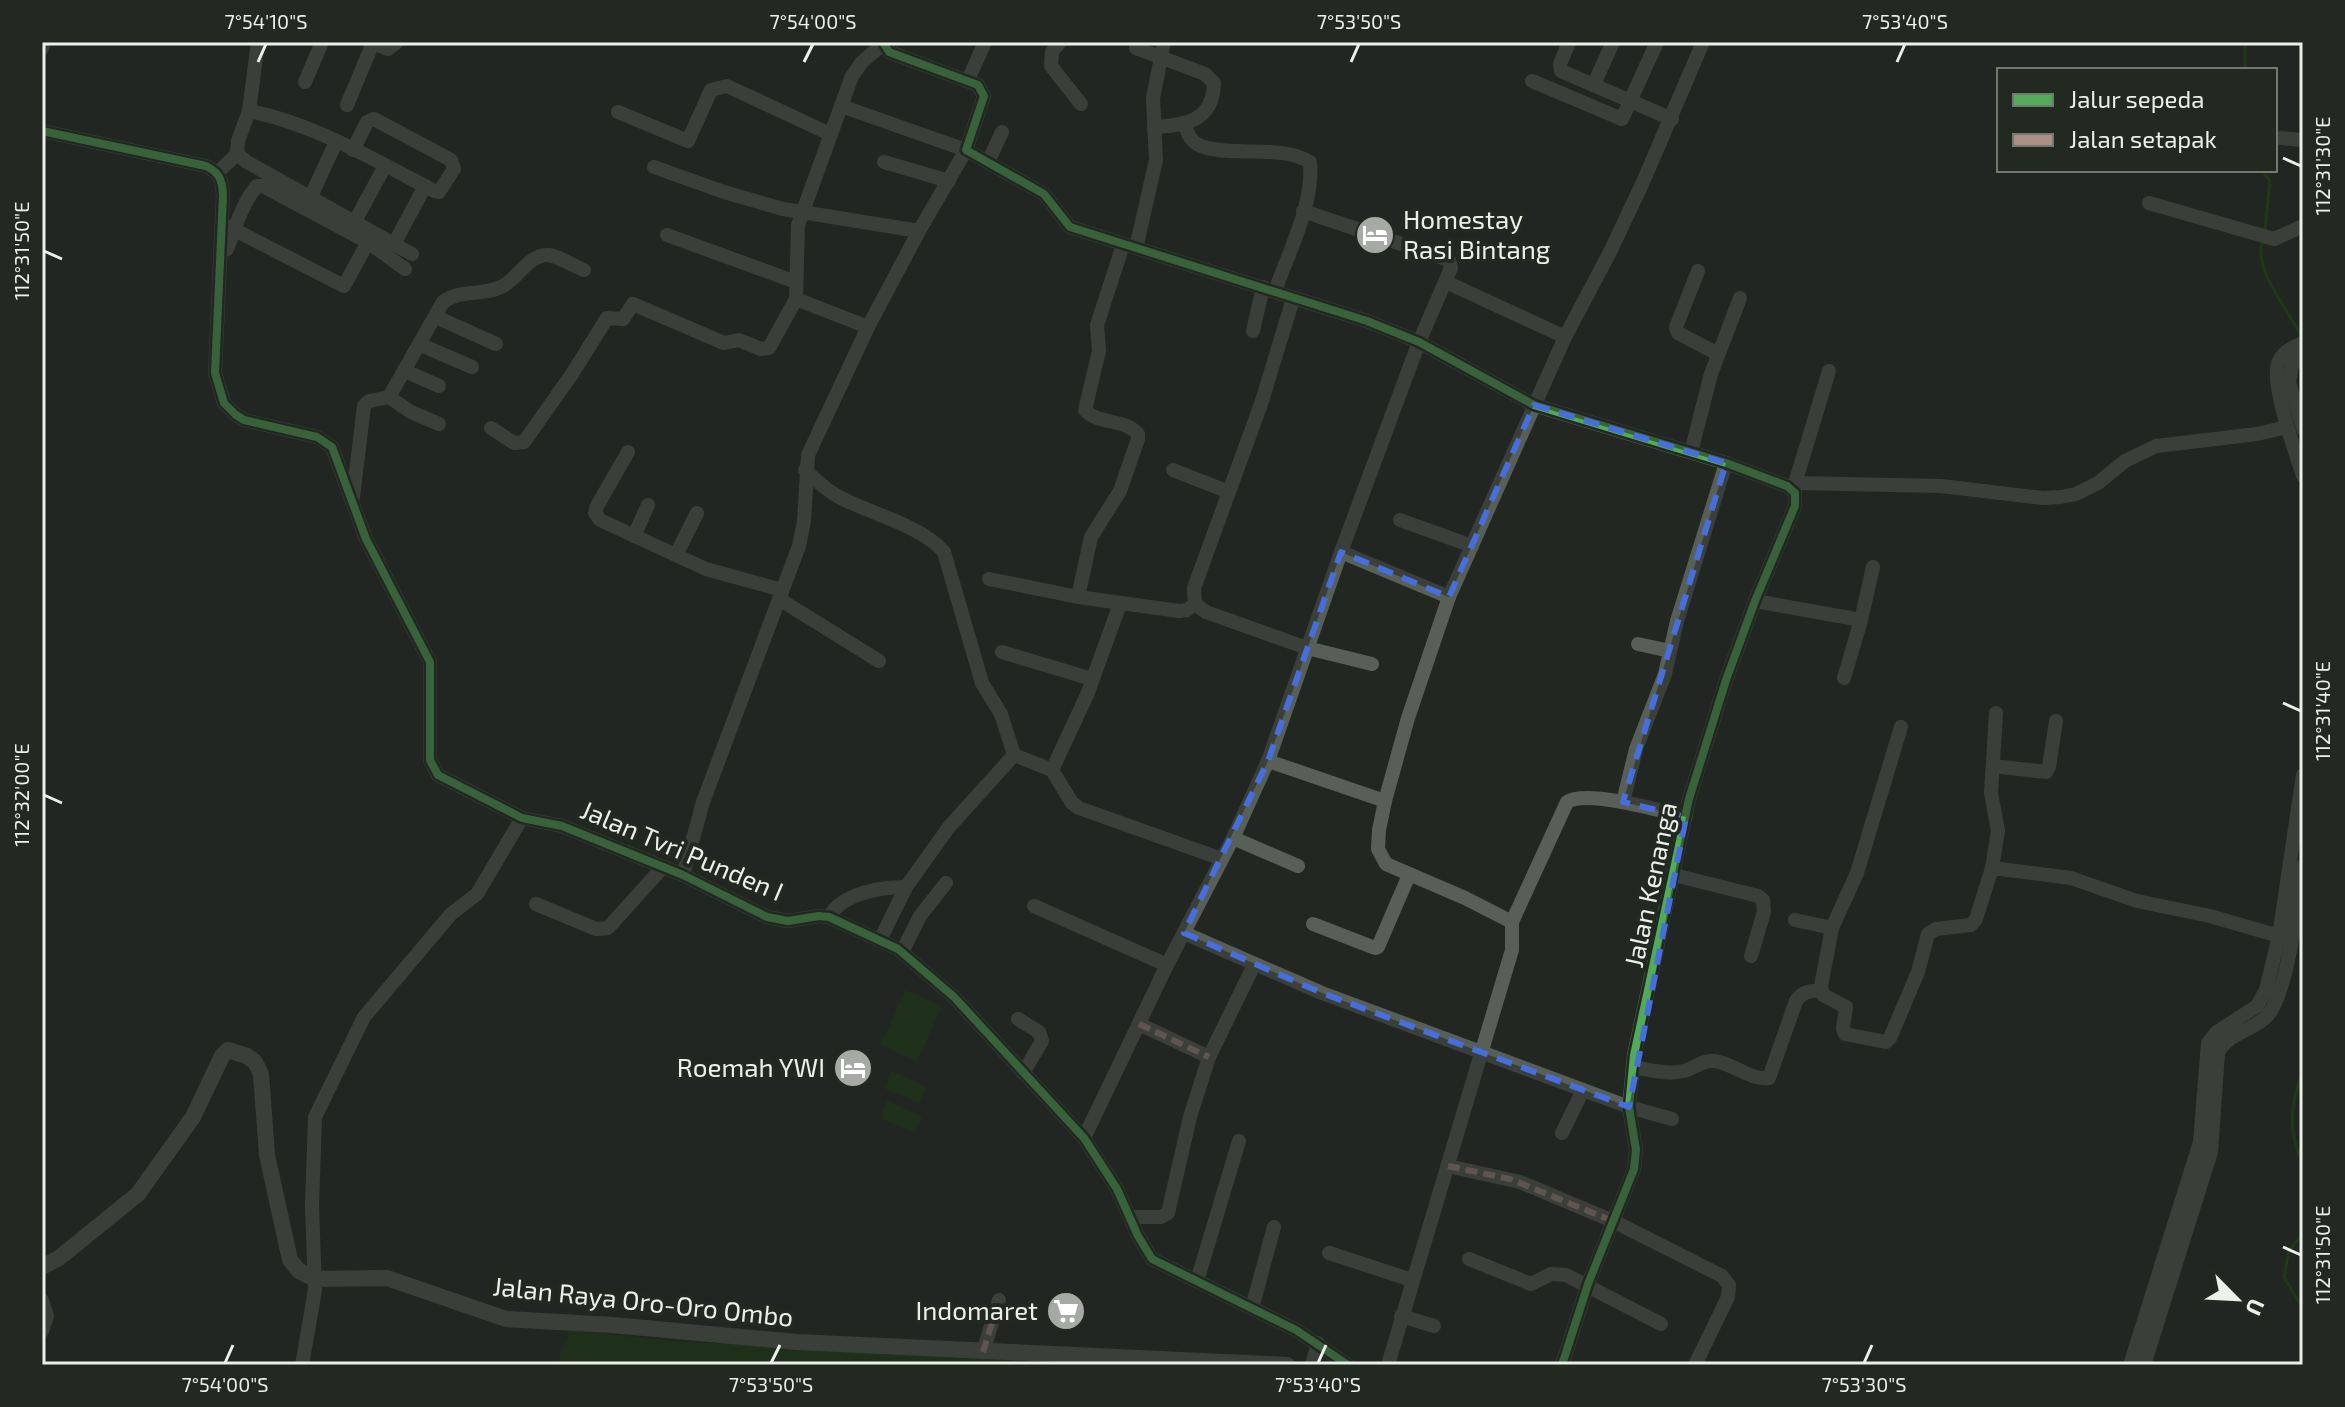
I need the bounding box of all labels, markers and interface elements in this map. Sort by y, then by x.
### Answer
text: 7°54'10"S [225,9,307,33]
text: 7°54'00"S [769,9,857,33]
text: 7°53'50"S [1317,9,1401,33]
text: 7°53'40"S [1862,9,1948,33]
legend [1997,68,2277,172]
text: Jalur sepeda [2069,84,2204,113]
text: 112°31'30"E [2310,116,2334,216]
text: Jalan setapak [2069,124,2217,153]
text: 112°31'50"E [9,202,33,300]
place label: Homestay Rasi Bintang [1403,203,1550,264]
hotel icon: Homestay Rasi Bintang [1354,214,1396,256]
text: 112°31'40"E [2310,661,2334,761]
text: 112°32'00"E [9,743,33,847]
street label: Jalan Tvri Punden I [577,793,789,906]
street label: Jalan Kenanga [1617,799,1682,970]
hotel icon: Roemah YWI [832,1047,874,1089]
place label: Roemah YWI [677,1051,825,1082]
text: 112°31'50"E [2310,1206,2334,1304]
north arrow [2197,1259,2277,1339]
street label: Jalan Raya Oro-Oro Ombo [492,1269,795,1332]
supermarket icon: Indomaret [1045,1290,1087,1332]
place label: Indomaret [915,1294,1038,1325]
text: U [2241,1295,2271,1320]
text: 7°54'00"S [181,1372,269,1396]
text: 7°53'50"S [729,1372,813,1396]
text: 7°53'40"S [1275,1372,1361,1396]
text: 7°53'30"S [1822,1372,1906,1396]

